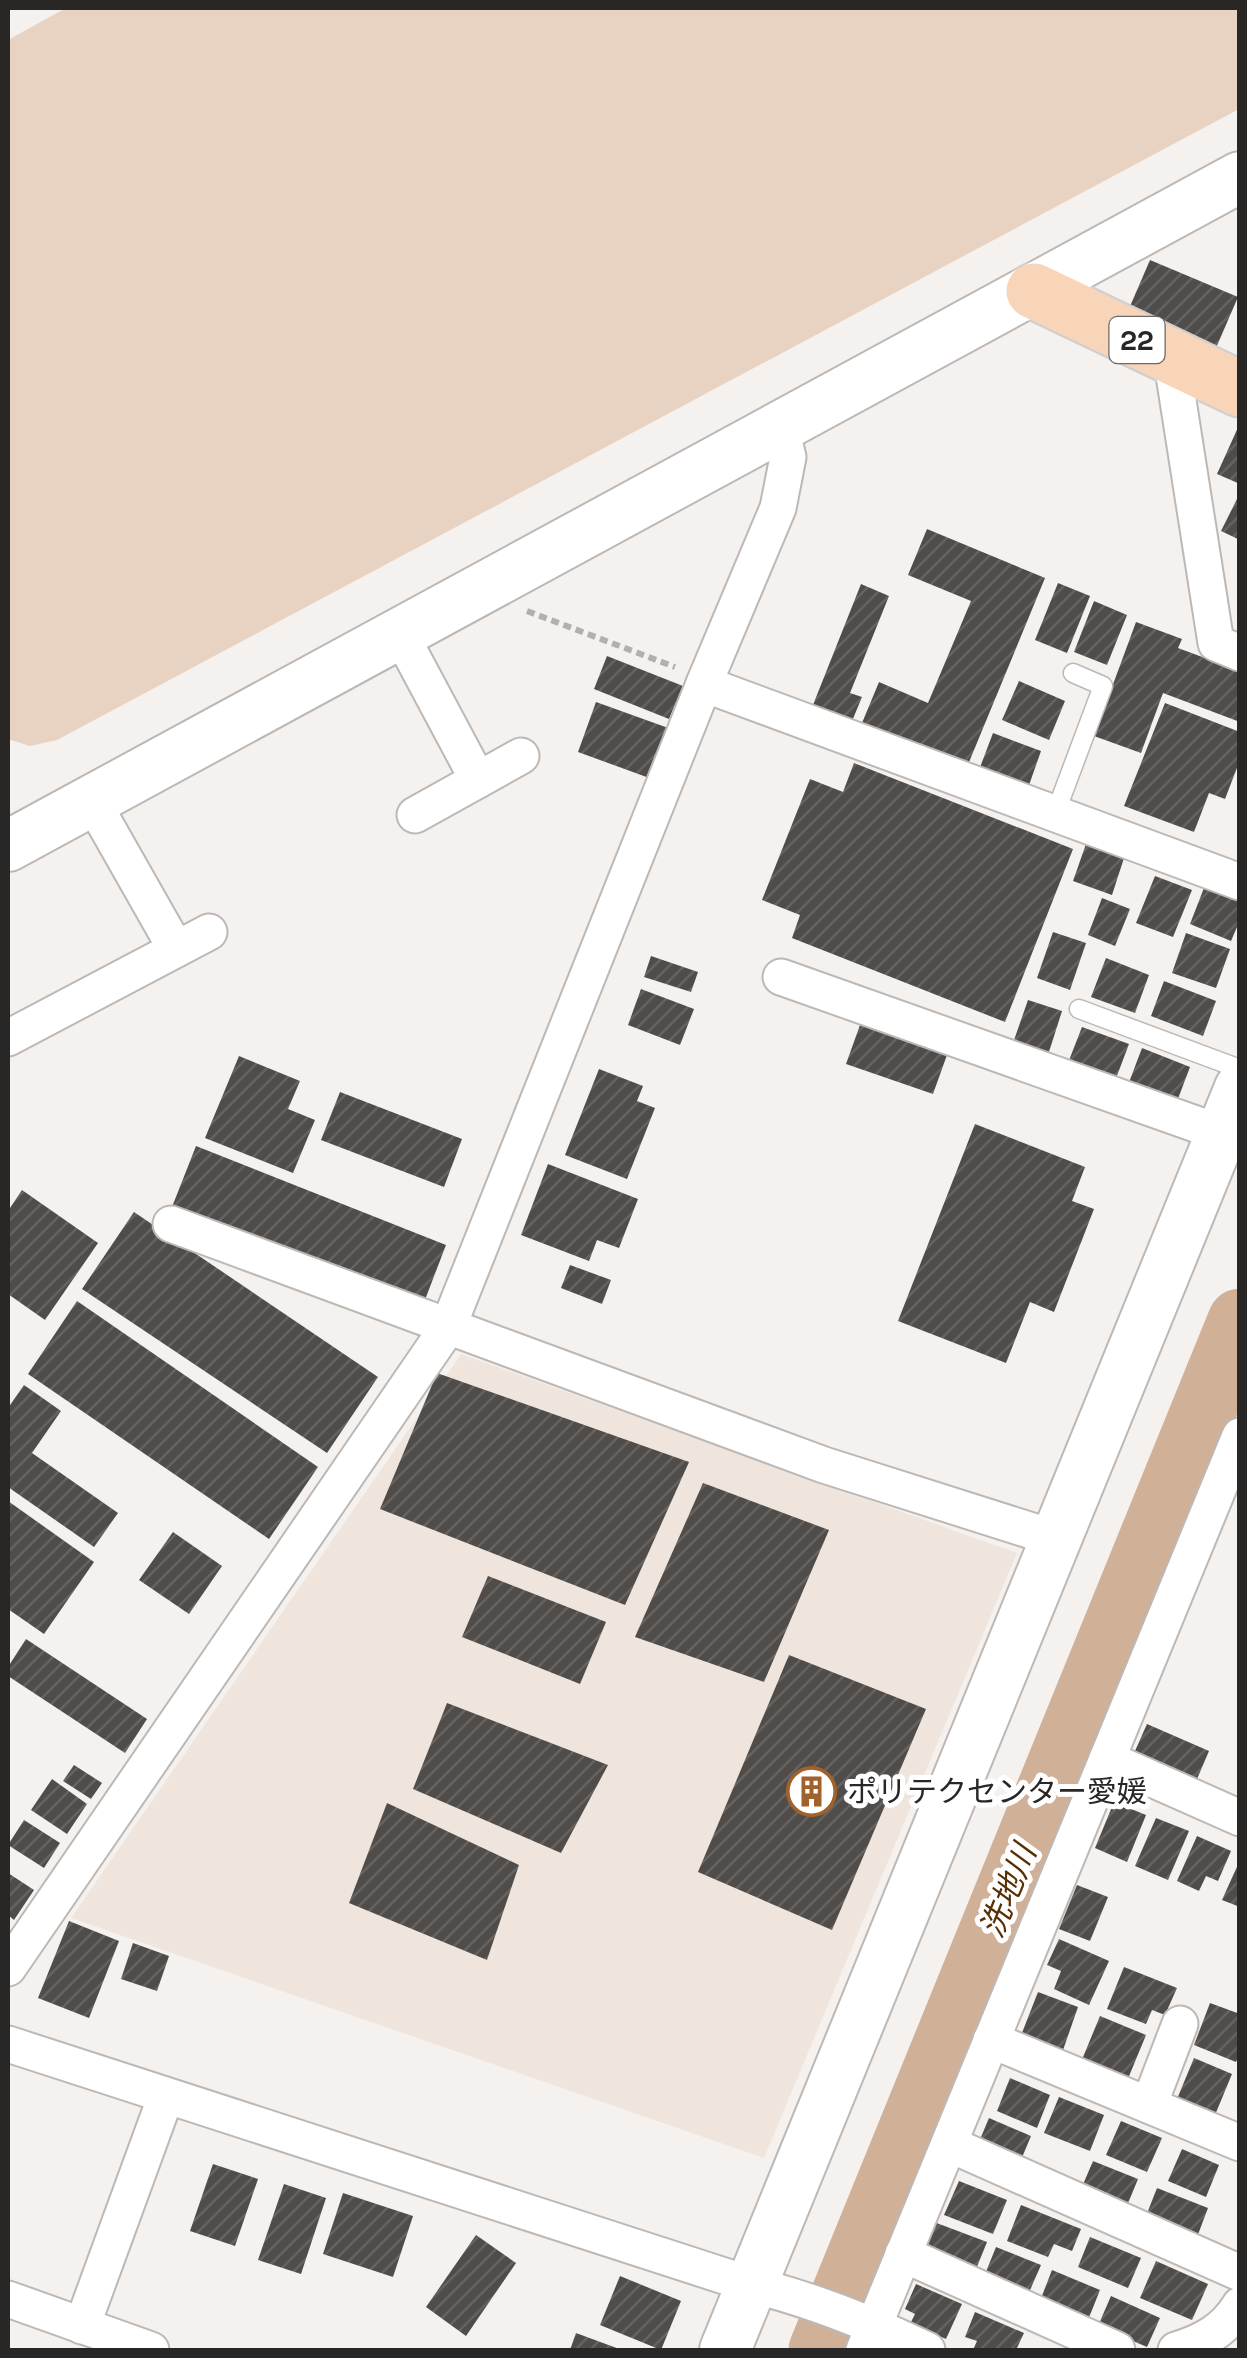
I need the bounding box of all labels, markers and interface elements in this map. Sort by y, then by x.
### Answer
road number: 22 [1110,317,1164,363]
building icon: ポリテクセンター愛媛 [786,1765,838,1817]
place label: ポリテクセンター愛媛 [847,1772,1147,1811]
water label: 洗地川 [971,1836,1046,1943]

